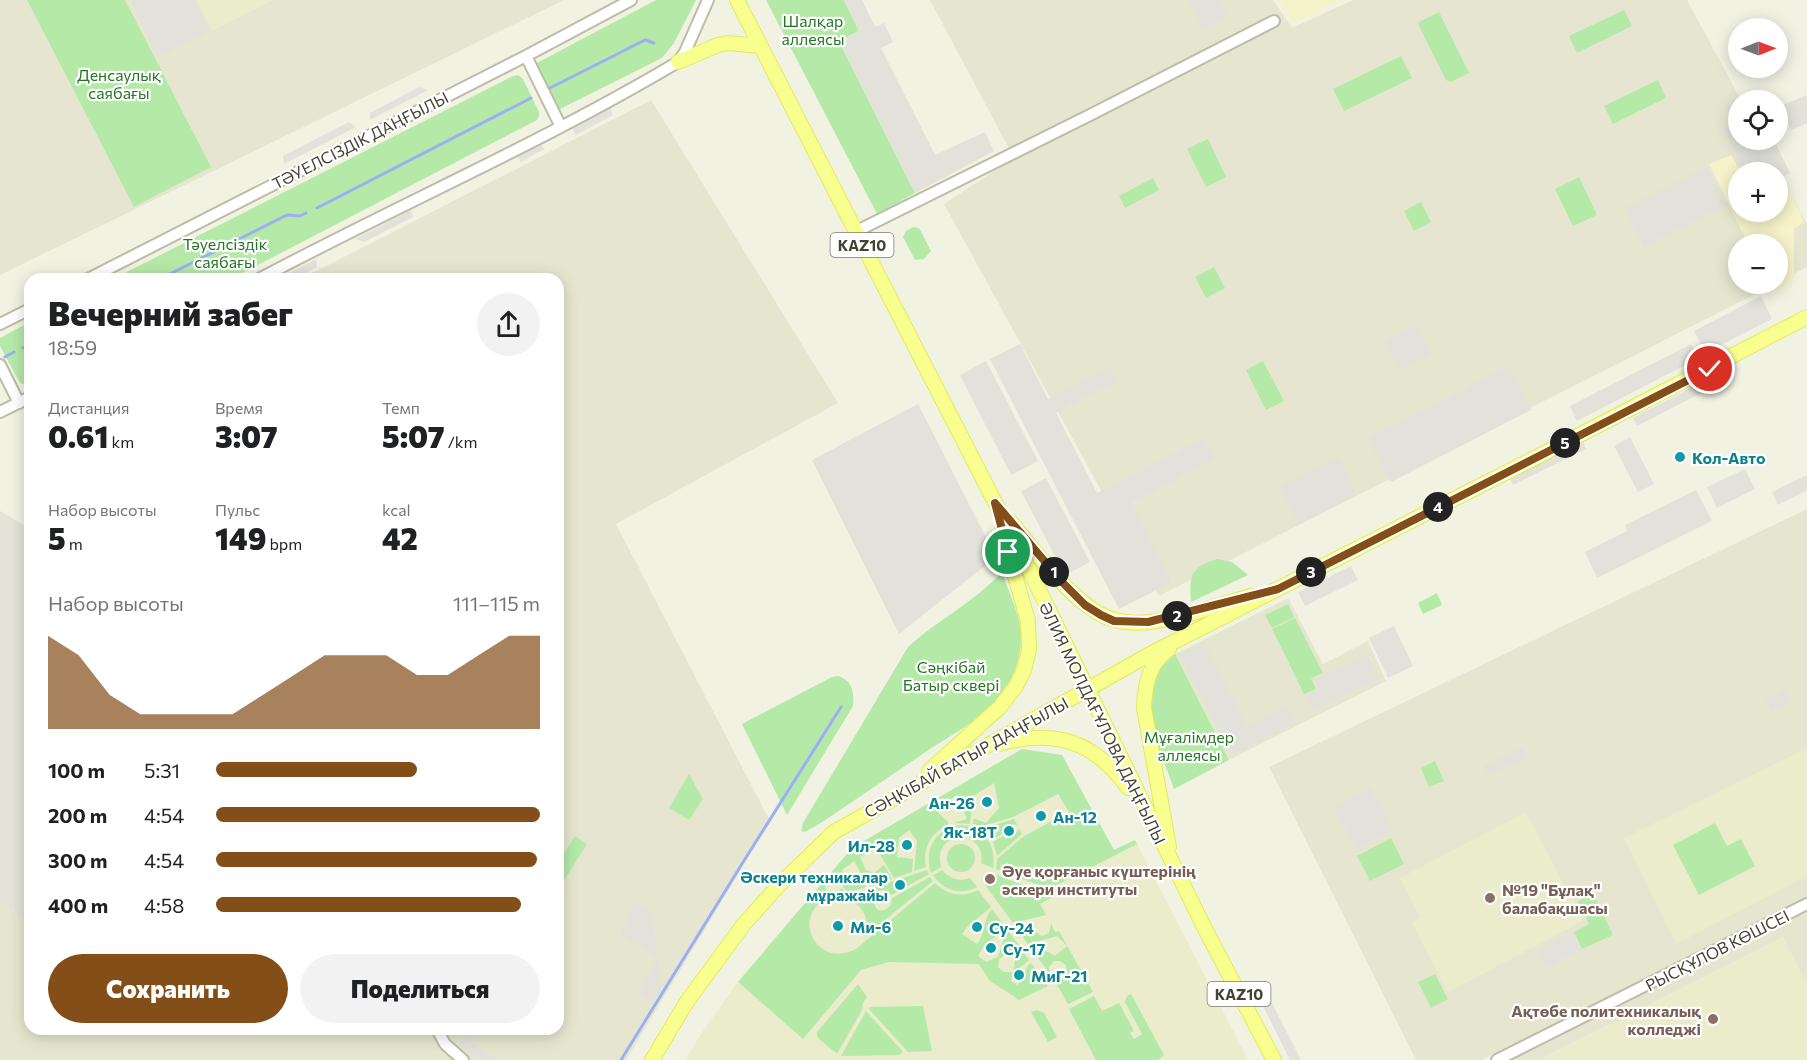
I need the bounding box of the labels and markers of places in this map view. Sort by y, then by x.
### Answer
pin [1684,343,1735,394]
pin: 5 [1550,428,1580,458]
place label: Кол-Авто [1692,448,1766,467]
marker: Кол-Авто [1673,450,1687,464]
pin: 4 [1423,492,1453,522]
pin [982,526,1033,577]
pin: 1 [1039,557,1069,587]
pin: 3 [1296,557,1326,587]
pin: 2 [1162,601,1192,631]
place label: Ан-26 [929,793,975,812]
marker: Ан-26 [980,795,994,809]
place label: Ан-12 [1053,807,1097,826]
marker: Ан-12 [1034,809,1048,823]
place label: Як-18Т [943,822,997,841]
marker: Як-18Т [1002,824,1016,838]
place label: Ил-28 [848,836,895,855]
marker: Ил-28 [900,838,914,852]
place label: Әуе қорғаныс күштерінің әскери институты [1002,861,1196,898]
place label: Әскери техникалар мұражайы [740,867,888,904]
marker: Әуе қорғаныс күштерінің әскери институты [983,872,997,886]
marker: Әскери техникалар мұражайы [893,878,907,892]
place label: №19 "Бұлақ" балабақшасы [1502,880,1608,917]
marker: №19 "Бұлақ" балабақшасы [1483,891,1497,905]
place label: Ми-6 [850,917,892,936]
place label: Су-24 [989,918,1034,937]
marker: Ми-6 [831,919,845,933]
marker: Су-24 [970,920,984,934]
place label: Су-17 [1003,939,1045,958]
marker: Су-17 [984,941,998,955]
place label: МиГ-21 [1031,966,1088,985]
marker: МиГ-21 [1012,968,1026,982]
place label: Ақтөбе политехникалық колледжі [1511,1001,1701,1038]
marker: Ақтөбе политехникалық колледжі [1706,1012,1720,1026]

